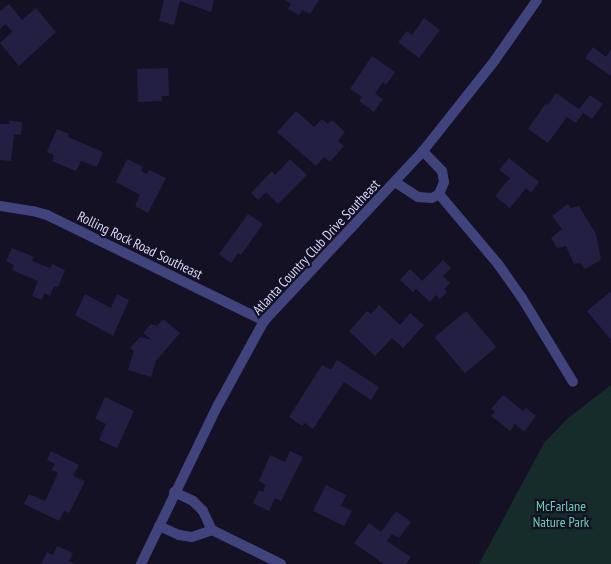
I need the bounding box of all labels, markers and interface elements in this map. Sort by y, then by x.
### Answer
street label: Atlanta Country Club Drive Southeast [249,176,383,318]
street label: Rolling Rock Road Southeast [75,207,205,283]
park label: McFarlane Nature Park [533,498,589,530]

